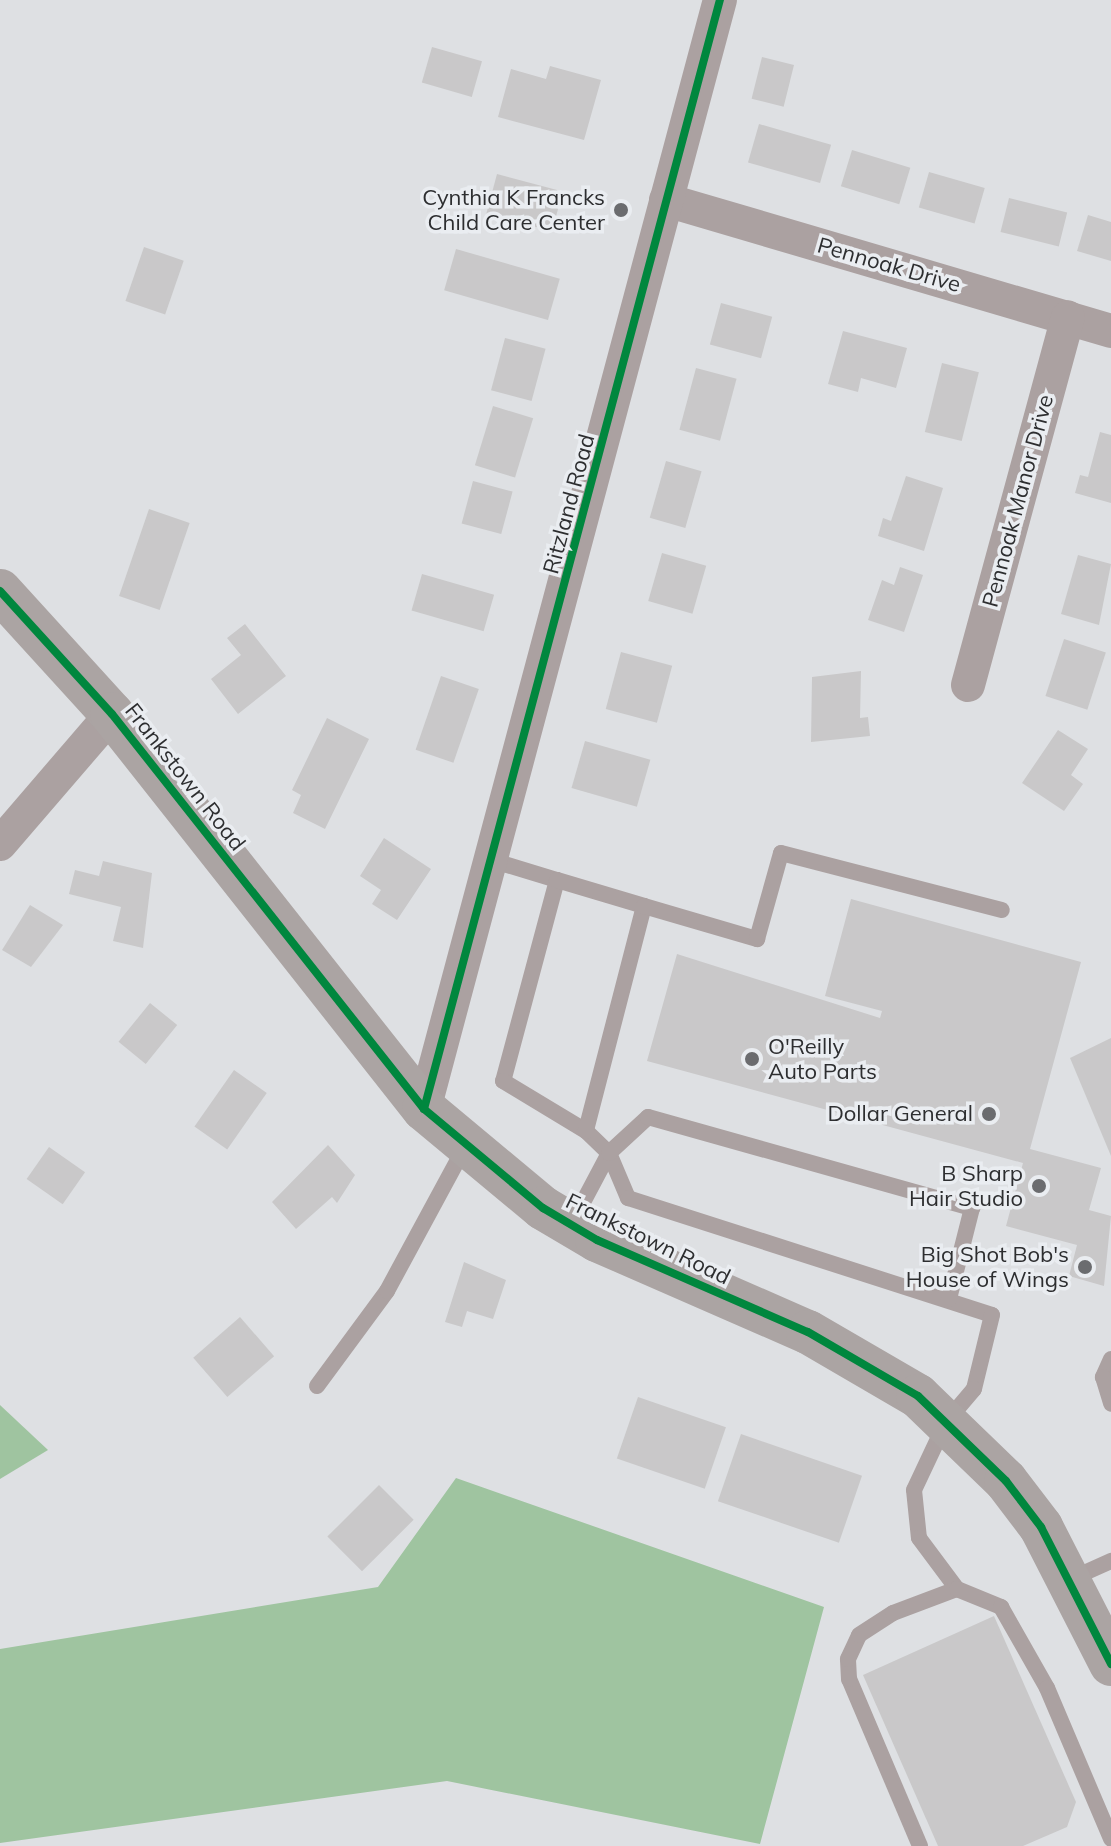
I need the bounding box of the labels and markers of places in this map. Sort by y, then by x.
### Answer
place label: Cynthia K Francks Child Care Center [422,184,605,236]
marker: Cynthia K Francks Child Care Center [612,201,630,219]
place label: O'Reilly Auto Parts [768,1033,877,1084]
marker: O'Reilly Auto Parts [743,1050,761,1068]
place label: Dollar General [827,1101,973,1127]
marker: Dollar General [980,1105,998,1123]
place label: B Sharp Hair Studio [909,1160,1023,1212]
marker: B Sharp Hair Studio [1030,1177,1048,1195]
place label: Big Shot Bob's House of Wings [906,1241,1069,1292]
marker: Big Shot Bob's House of Wings [1076,1258,1094,1276]

